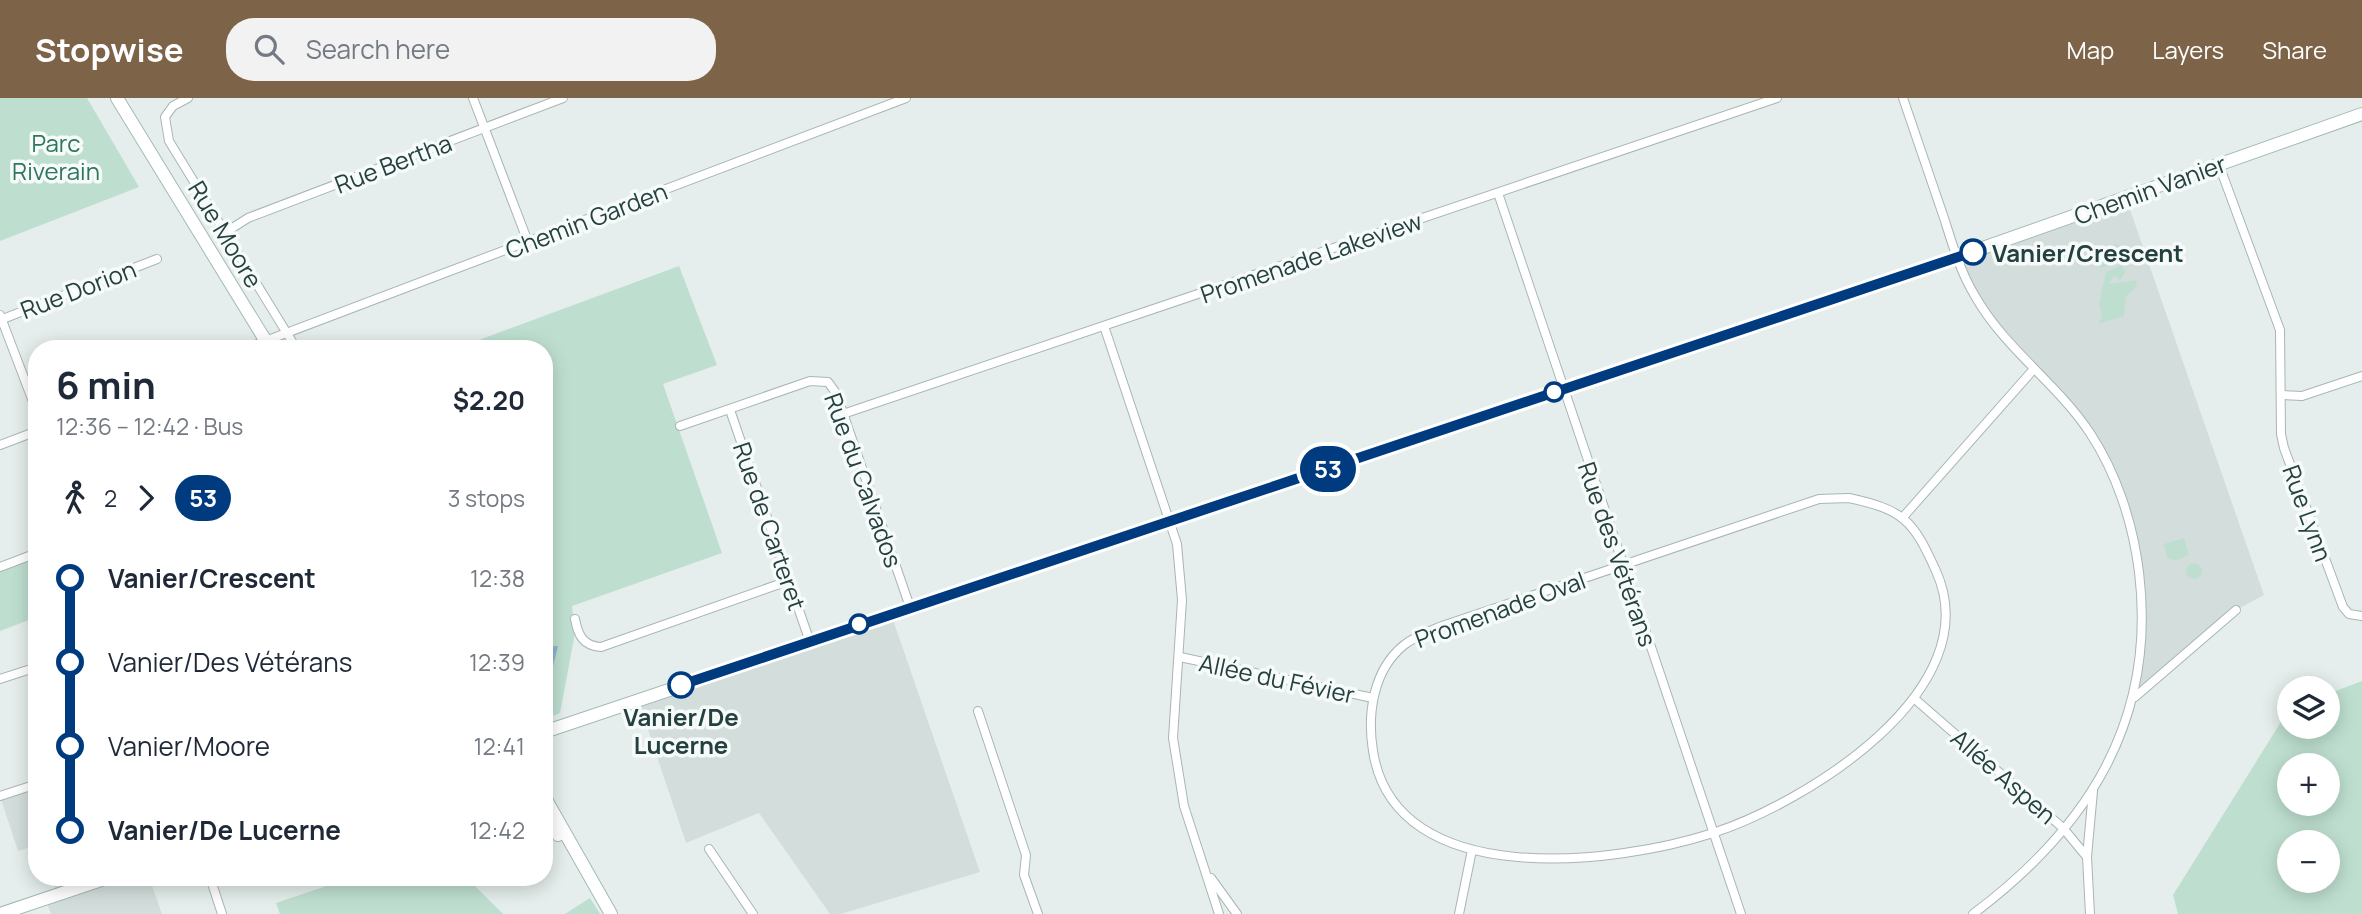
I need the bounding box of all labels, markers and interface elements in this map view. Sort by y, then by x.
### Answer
search box [226,18,716,81]
text: Stopwise [35,27,184,72]
icon: search [250,30,288,68]
text: Search here [306,31,450,67]
text: Map [2067,33,2114,66]
text: Layers [2152,33,2224,66]
text: Share [2262,33,2327,66]
park label: Parc Riverain [12,126,100,187]
street label: Rue Bertha [330,126,456,200]
street label: Chemin Vanier [2069,146,2231,232]
street label: Rue Moore [181,174,271,294]
street label: Chemin Garden [500,174,672,266]
street label: Promenade Lakeview [1196,204,1426,310]
place label: Vanier/Crescent [1992,236,2184,269]
marker: Vanier/Crescent [1960,239,1986,265]
street label: Rue Dorion [15,252,141,326]
text: 6 min [56,358,156,410]
text: $2.20 [453,382,525,418]
unlabelled marker [1544,382,1564,402]
street label: Rue du Calvados [817,388,911,572]
text: 12:36 – 12:42 · Bus [56,410,243,442]
street label: Rue de Carteret [726,438,814,614]
line badge: 53 [1296,446,1360,492]
text: 53 [1314,452,1342,485]
street label: Rue des Vétérans [1571,457,1665,651]
street label: Rue Lynn [2275,460,2341,566]
icon: walk [56,479,94,517]
icon: forward [127,479,165,517]
text: 53 [189,481,217,514]
text: 2 [104,482,117,514]
text: 3 stops [448,482,525,514]
text: Vanier/Crescent [108,560,316,596]
text: 12:38 [470,562,525,594]
street label: Promenade Oval [1410,563,1590,655]
unlabelled marker [849,614,869,634]
text: Vanier/Des Vétérans [108,644,352,680]
street label: Allée du Févier [1196,645,1358,711]
text: 12:39 [469,646,525,678]
marker: Vanier/De Lucerne [668,672,694,698]
map controls [2277,676,2340,893]
button: layers [2277,676,2340,739]
place label: Vanier/De Lucerne [623,700,739,761]
street label: Allée Aspen [1944,721,2064,831]
text: Vanier/Moore [108,728,270,764]
text: 12:41 [474,730,525,762]
button: + [2277,753,2340,816]
text: Vanier/De Lucerne [108,812,341,848]
text: 12:42 [469,814,525,846]
button: − [2277,830,2340,893]

